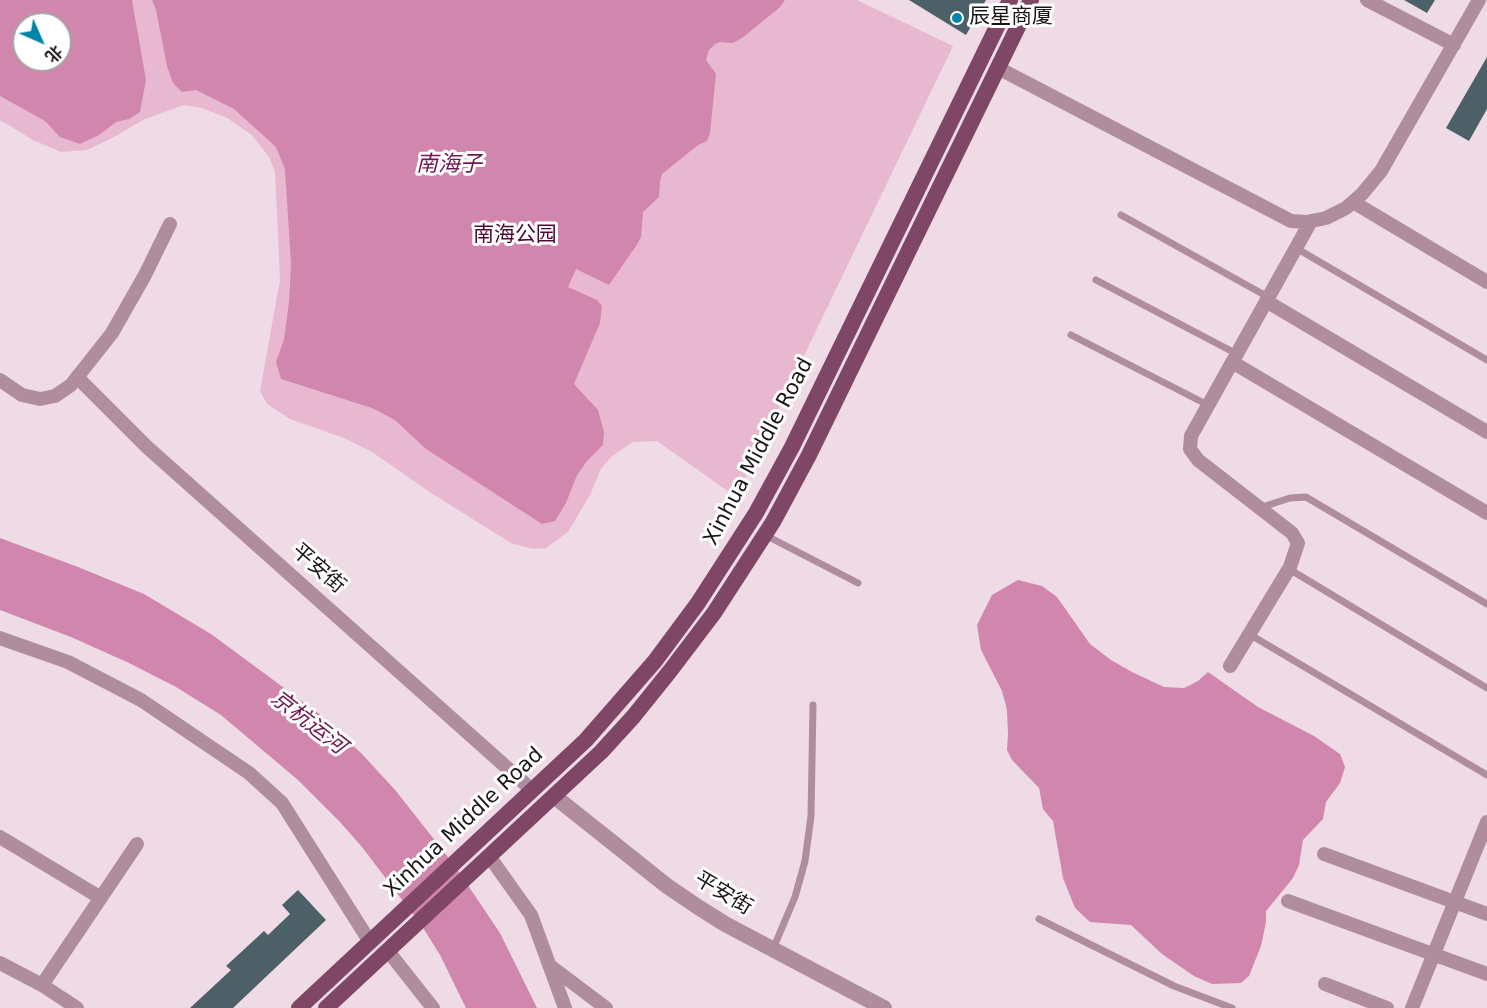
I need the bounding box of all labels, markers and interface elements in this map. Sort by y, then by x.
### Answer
place label: 辰星商厦 [969,5,1053,31]
marker: 辰星商厦 [950,11,964,25]
north arrow [12,12,72,72]
text: 北 [41,41,66,66]
water label: 南海子 [416,152,482,178]
park label: 南海公园 [473,223,557,249]
street label: Xinhua Middle Road [699,354,819,550]
street label: 平安街 [286,539,350,599]
water label: 京杭运河 [265,686,351,760]
street label: Xinhua Middle Road [379,743,549,903]
street label: 平安街 [690,867,756,921]

